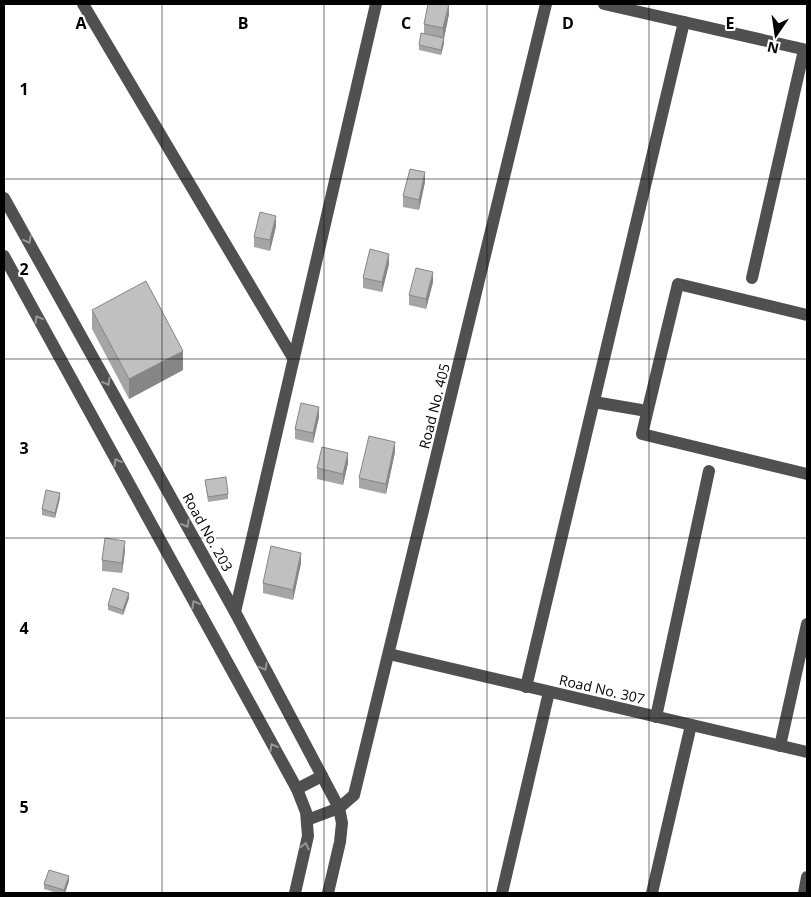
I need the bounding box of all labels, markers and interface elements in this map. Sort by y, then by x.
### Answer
north arrow [751,10,801,60]
text: A [75,12,87,34]
text: B [238,12,248,34]
text: C [401,12,411,34]
text: D [562,12,574,34]
text: E [726,12,735,34]
text: N [765,38,781,59]
text: 1 [19,78,29,100]
one-way arrow [21,235,31,244]
text: 2 [19,258,29,280]
one-way arrow [35,316,45,325]
street label: Road No. 405 [414,361,454,451]
one-way arrow [100,377,110,386]
text: 3 [19,437,29,459]
one-way arrow [113,458,123,467]
street label: Road No. 203 [179,489,237,575]
one-way arrow [180,519,190,528]
one-way arrow [191,601,201,610]
text: 4 [19,617,29,639]
one-way arrow [258,661,268,670]
street label: Road No. 307 [557,670,647,708]
one-way arrow [269,743,279,752]
text: 5 [19,796,29,818]
one-way arrow [299,841,310,850]

